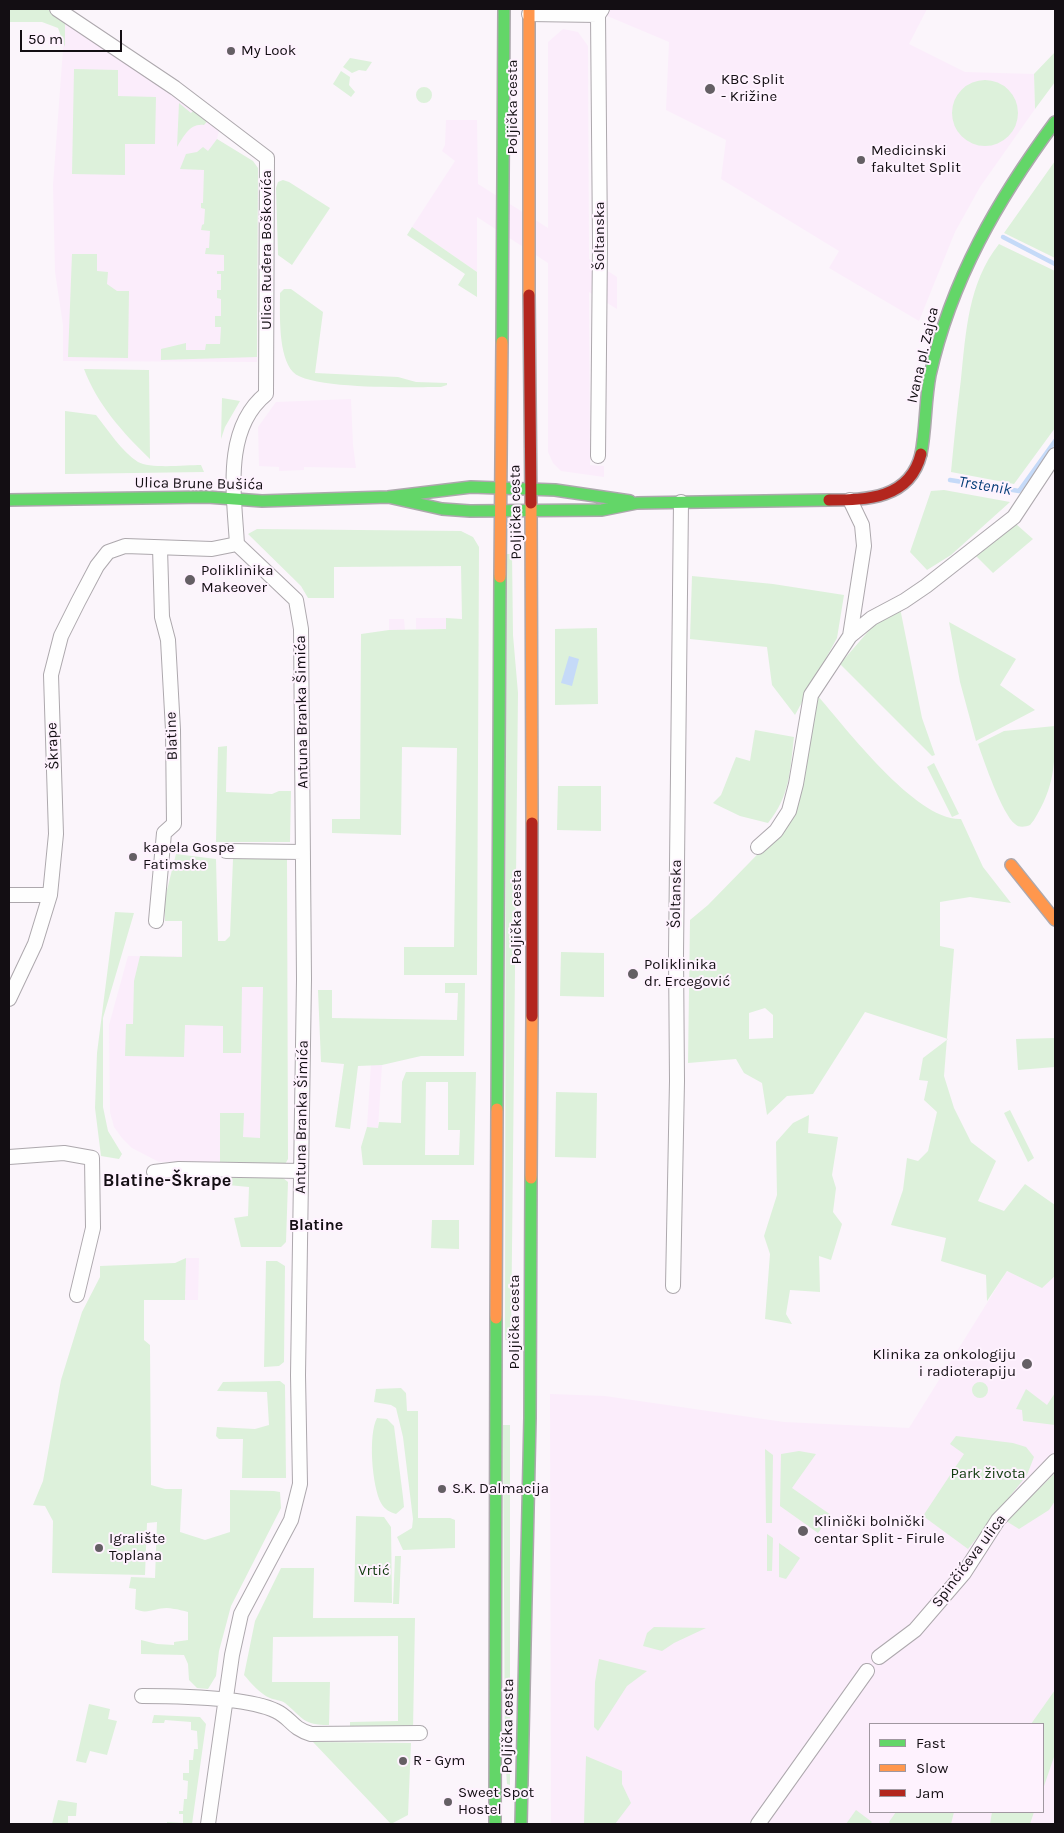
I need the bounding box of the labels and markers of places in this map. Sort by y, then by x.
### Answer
place label: My Look [241,42,296,60]
marker: My Look [225,45,237,57]
place label: KBC Split - Križine [721,71,784,106]
marker: KBC Split - Križine [703,82,717,96]
place label: Medicinski fakultet Split [871,142,961,177]
marker: Medicinski fakultet Split [855,154,867,166]
place label: Poliklinika Makeover [201,562,274,597]
marker: Poliklinika Makeover [183,573,197,587]
place label: kapela Gospe Fatimske [143,839,234,874]
marker: kapela Gospe Fatimske [127,851,139,863]
place label: Poliklinika dr. Ercegović [644,956,730,991]
marker: Poliklinika dr. Ercegović [626,967,640,981]
place label: Klinika za onkologiju i radioterapiju [872,1346,1016,1381]
marker: Klinika za onkologiju i radioterapiju [1020,1357,1034,1371]
place label: S.K. Dalmacija [452,1480,549,1498]
marker: S.K. Dalmacija [436,1483,448,1495]
place label: Klinički bolnički centar Split - Firule [814,1513,945,1548]
marker: Klinički bolnički centar Split - Firule [796,1524,810,1538]
place label: Igralište Toplana [109,1530,165,1565]
marker: Igralište Toplana [93,1542,105,1554]
place label: R - Gym [413,1752,465,1770]
marker: R - Gym [397,1755,409,1767]
place label: Sweet Spot Hostel [458,1784,534,1819]
marker: Sweet Spot Hostel [442,1796,454,1808]

